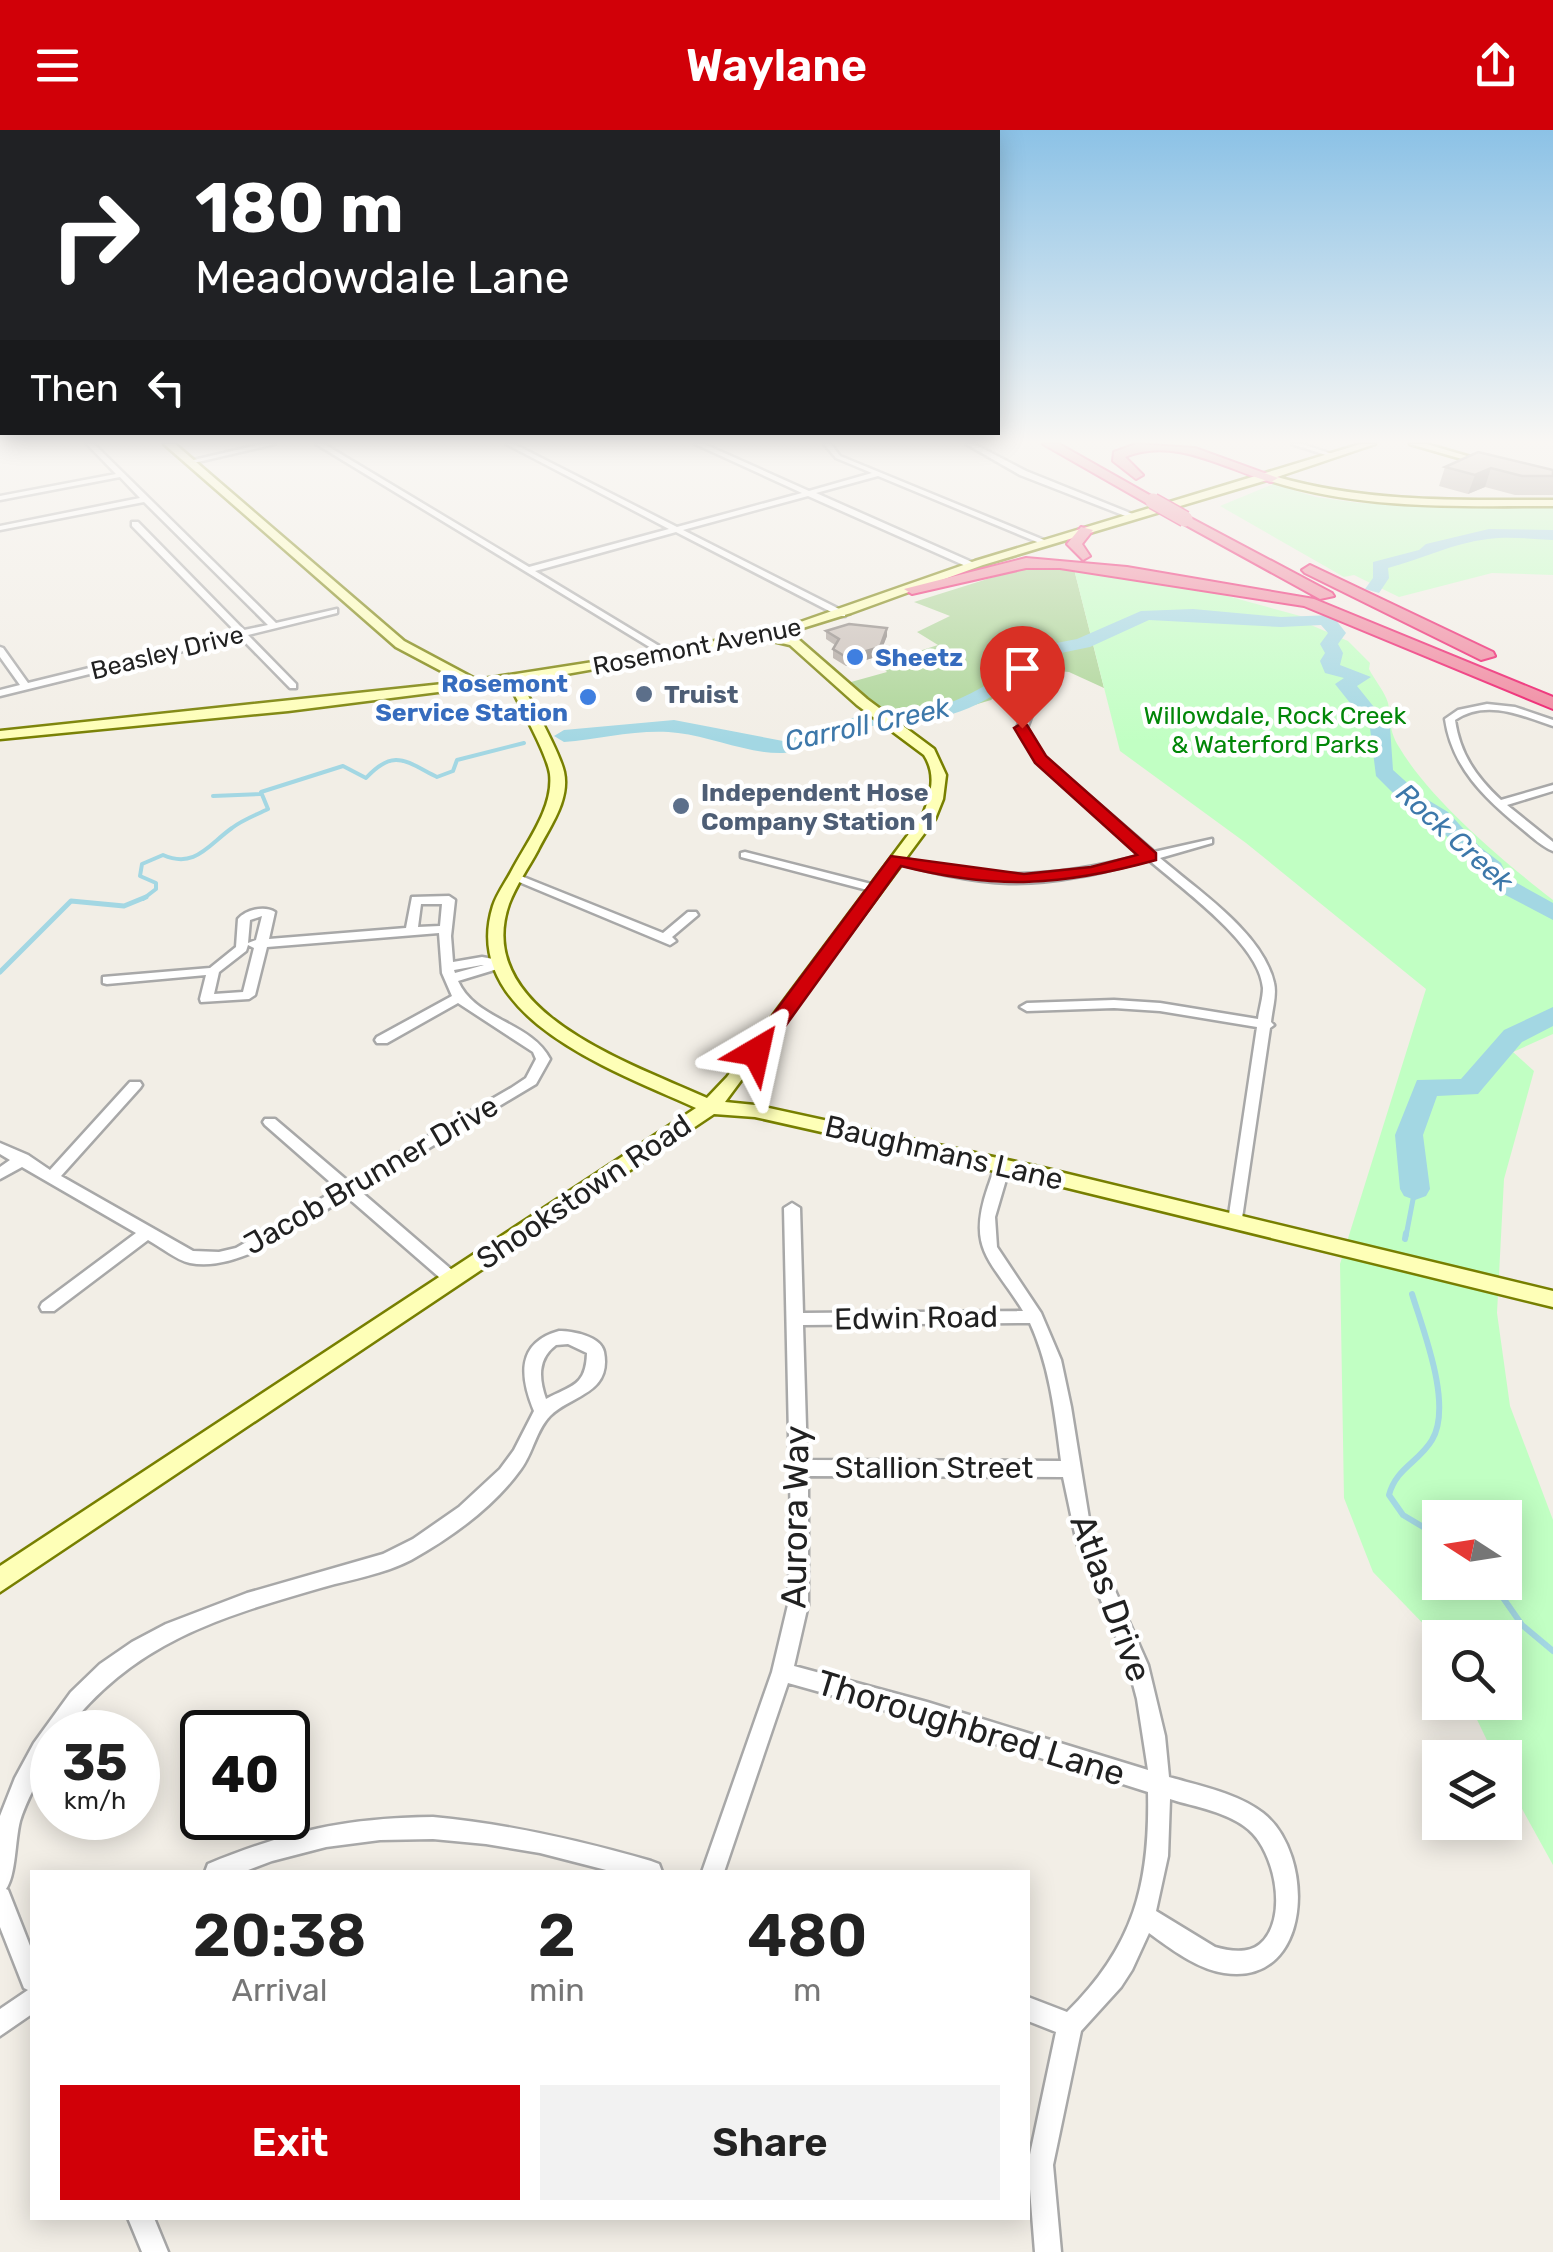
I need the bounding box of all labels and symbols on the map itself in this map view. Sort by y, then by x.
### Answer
street label: Rosemont Avenue [590,612,804,681]
street label: Beasley Drive [88,620,246,685]
pin [980,626,1065,729]
place label: Sheetz [875,643,963,672]
marker: Sheetz [844,646,866,668]
place label: Rosemont Service Station [375,669,568,727]
place label: Truist [664,680,739,709]
marker: Truist [633,683,655,705]
marker: Rosemont Service Station [577,686,599,708]
water label: Carroll Creek [782,691,953,758]
park label: Willowdale, Rock Creek & Waterford Parks [1143,701,1407,759]
water label: Rock Creek [1390,776,1520,899]
place label: Independent Hose Company Station 1 [701,778,933,836]
marker: Independent Hose Company Station 1 [670,795,692,817]
position arrow [704,1000,808,1104]
street label: Jacob Brunner Drive [238,1088,504,1262]
street label: Shookstown Road [470,1107,698,1277]
street label: Baughmans Lane [821,1108,1067,1198]
street label: Edwin Road [834,1299,998,1337]
street label: Aurora Way [772,1425,818,1609]
street label: Stallion Street [835,1450,1033,1486]
north arrow [1422,1500,1522,1600]
street label: Atlas Drive [1061,1509,1161,1687]
street label: Thoroughbred Lane [812,1661,1130,1795]
speed limit sign: 40 [180,1710,310,1840]

